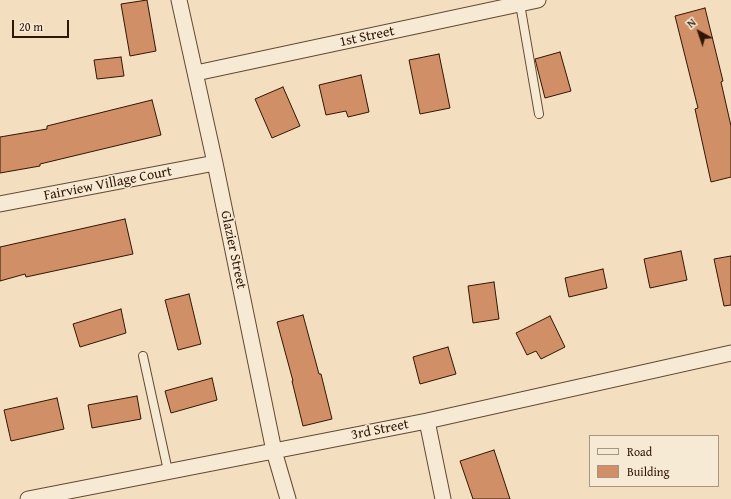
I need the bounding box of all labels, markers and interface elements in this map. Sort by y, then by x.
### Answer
scale bar [14,12,71,38]
north arrow [679,12,719,52]
text: N [683,14,699,31]
text: 20 m [19,18,43,35]
street label: 1st Street [338,23,396,51]
street label: Fairview Village Court [42,163,174,205]
street label: Glazier Street [216,209,250,291]
street label: 3rd Street [350,416,410,444]
legend [589,435,719,487]
text: Road [627,443,652,460]
text: Building [627,463,670,480]

